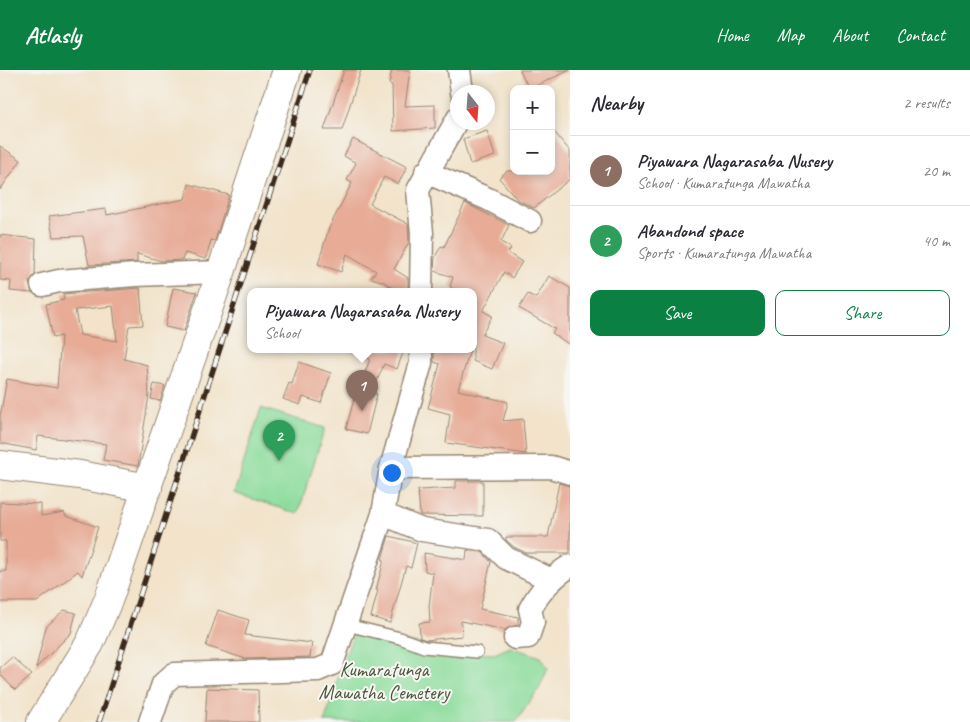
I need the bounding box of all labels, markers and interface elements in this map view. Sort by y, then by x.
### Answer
text: Atlasly [25,20,81,50]
text: Home [716,24,749,46]
text: Map [777,24,804,46]
text: About [832,24,868,46]
text: Contact [896,24,945,46]
north arrow [450,85,495,130]
map controls [510,85,555,175]
button: + [510,85,555,130]
text: Nearby [590,90,643,116]
text: 2 results [903,93,950,113]
button: − [510,130,555,175]
text: Piyawara Nagarasaba Nusery [637,149,832,173]
text: 1 [602,161,610,181]
text: 20 m [923,161,950,181]
text: School · Kumaratunga Mawatha [637,173,809,193]
text: Abandond space [637,219,743,243]
text: 2 [602,231,610,251]
text: 40 m [923,231,950,251]
text: Sports · Kumaratunga Mawatha [637,243,811,263]
popup [247,288,477,353]
button: Save [590,290,765,336]
button: Share [775,290,950,336]
text: Piyawara Nagarasaba Nusery [264,299,460,323]
text: School [264,323,299,343]
pin: 1 [346,370,378,411]
pin: 2 [263,420,295,461]
your location [379,460,405,486]
park label: Kumaratunga Mawatha Cemetery [319,657,452,705]

